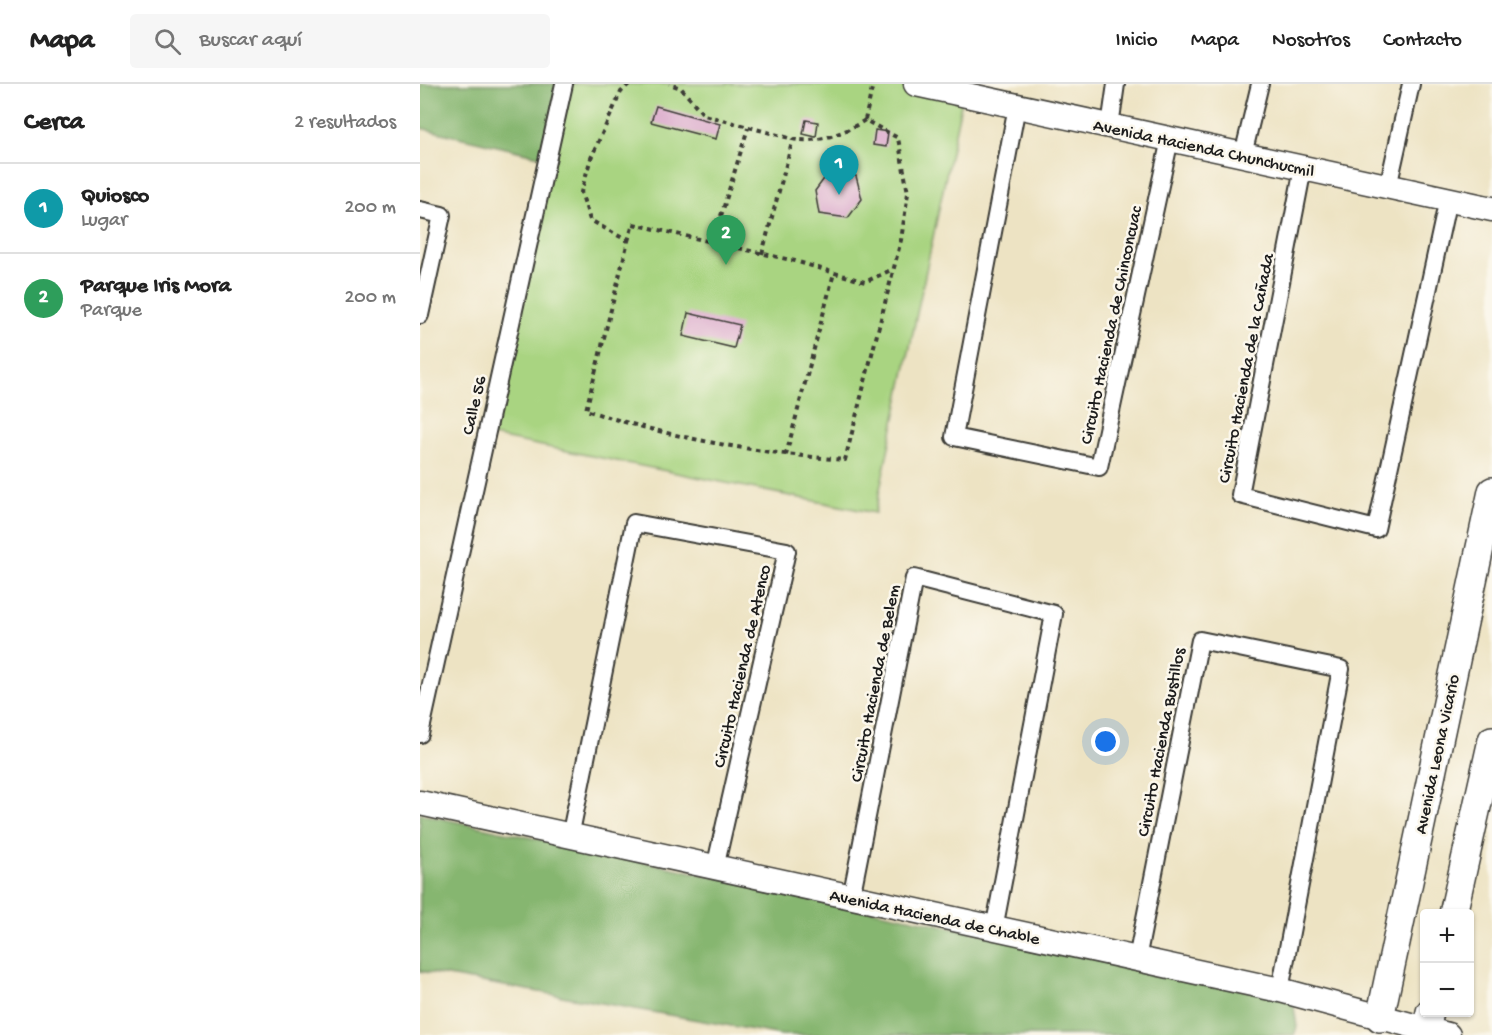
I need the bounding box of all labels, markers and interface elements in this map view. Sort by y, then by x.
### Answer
search box [130,14,550,68]
text: Mapa [30,25,94,58]
icon: search [151,25,184,58]
text: Buscar aquí [199,28,302,54]
text: Inicio [1116,29,1158,54]
text: Mapa [1191,29,1239,54]
text: Nosotros [1272,29,1350,54]
text: Contacto [1383,29,1462,54]
text: Cerca [24,108,84,139]
text: 2 resultados [294,112,396,135]
street label: Avenida Hacienda Chunchucmil [1091,116,1316,183]
pin: 1 [820,146,858,195]
text: Quiosco [81,184,149,210]
text: 1 [39,197,48,220]
text: 200 m [345,197,396,220]
street label: Circuito Hacienda de Chinconcuac [1077,204,1148,447]
text: Lugar [81,210,127,233]
pin: 2 [706,216,746,265]
street label: Circuito Hacienda de la Cañada [1215,251,1280,485]
text: Parque Iris Mora [81,274,231,300]
text: 2 [39,287,48,310]
text: 200 m [345,287,396,310]
text: Parque [81,300,142,323]
street label: Calle 56 [458,373,493,437]
street label: Circuito Hacienda de Atenco [710,563,777,770]
street label: Circuito Hacienda de Belem [847,583,906,784]
street label: Circuito Hacienda Bustillos [1134,645,1191,839]
street label: Avenida Leona Vicario [1411,673,1466,836]
your location [1091,727,1120,756]
street label: Avenida Hacienda de Chable [827,886,1042,951]
map controls [1420,909,1474,1017]
button: + [1420,909,1474,963]
button: − [1420,963,1474,1017]

